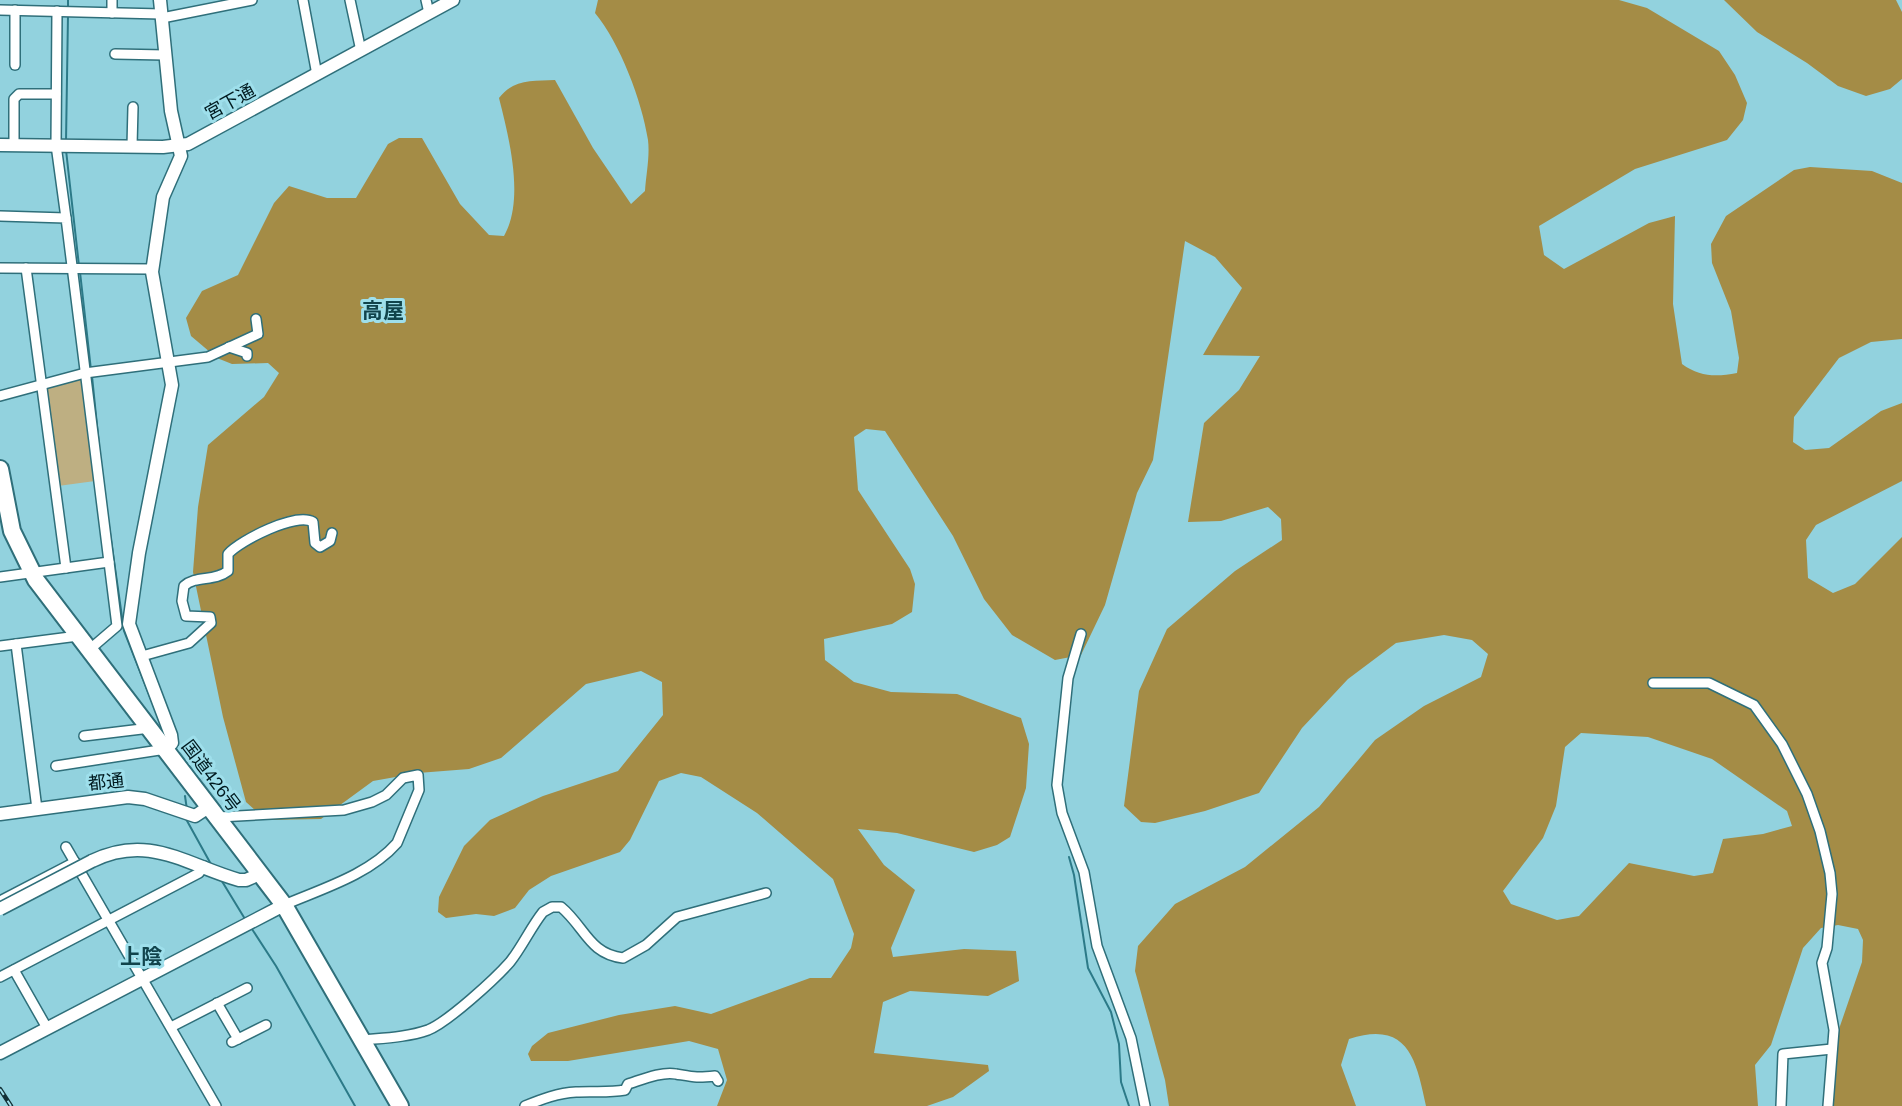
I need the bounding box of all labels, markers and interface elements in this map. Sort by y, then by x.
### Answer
street label: 宮下通 [202,80,258,124]
district label: 高屋 [362,299,404,322]
street label: 国道426号 [178,736,244,816]
street label: 都通 [87,770,125,794]
district label: 上陰 [120,945,162,968]

